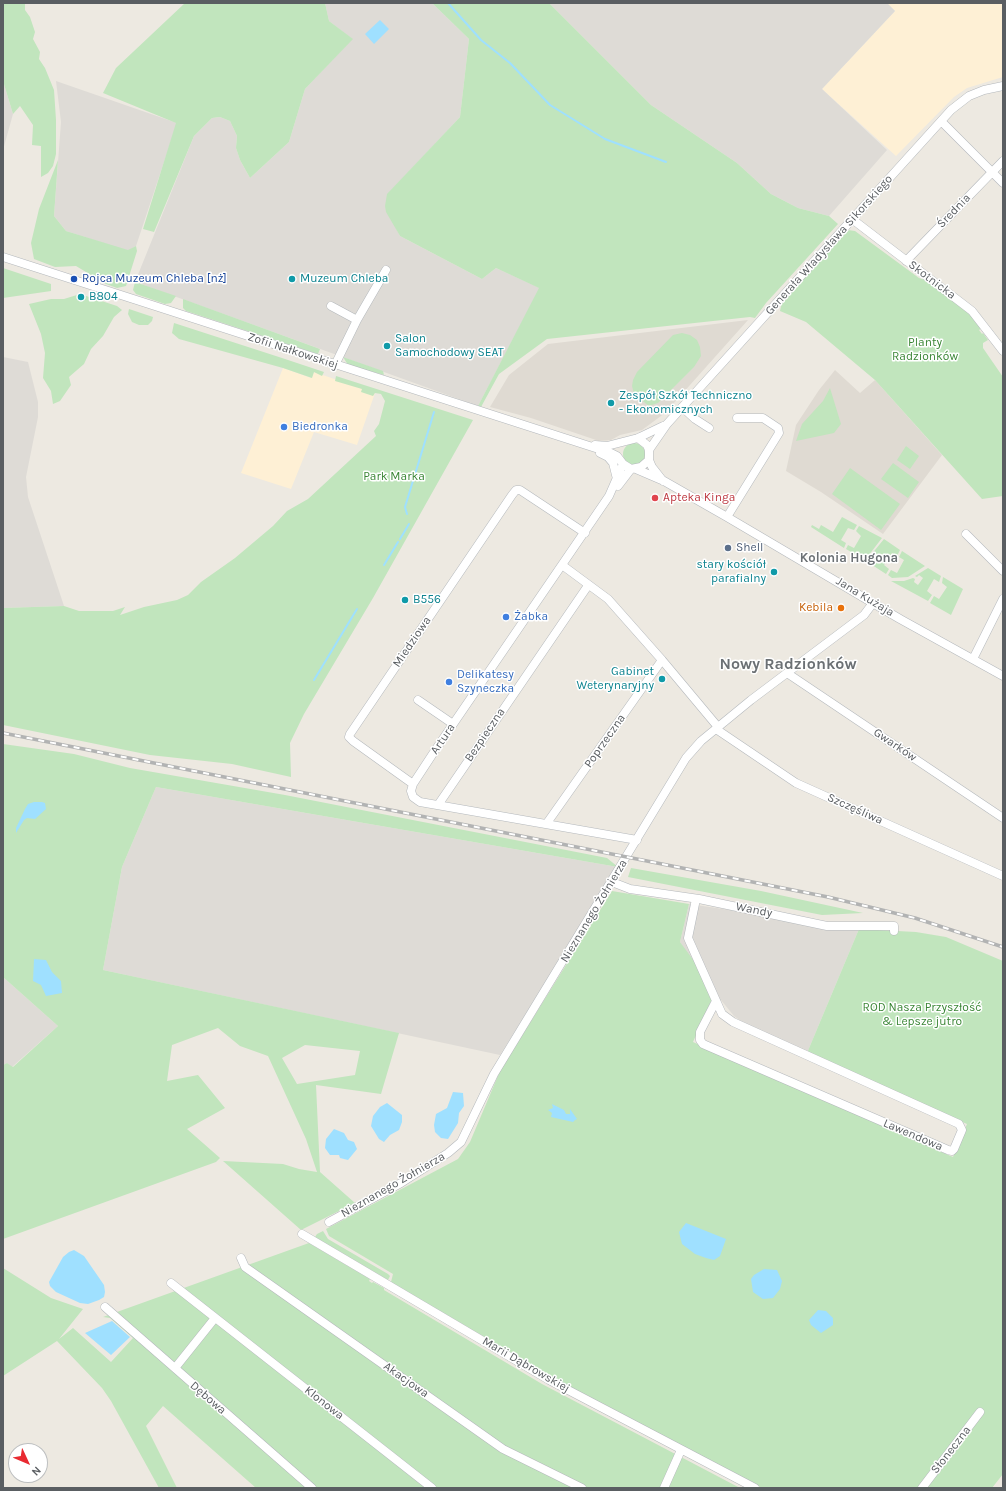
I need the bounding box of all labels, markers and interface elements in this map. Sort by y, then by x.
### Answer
street label: Generała Władysława Sikorskiego [762,172,896,318]
street label: Średnia [934,191,974,231]
street label: Skotnicka [906,258,958,302]
place label: Rojca Muzeum Chleba [nż] [82,272,227,286]
place label: Muzeum Chleba [300,272,388,286]
marker: Rojca Muzeum Chleba [nż] [69,274,79,284]
marker: Muzeum Chleba [287,274,297,284]
place label: B804 [89,290,118,304]
marker: B804 [76,292,86,302]
street label: Zofii Nałkowskiej [246,330,340,372]
place label: Salon Samochodowy SEAT [395,332,504,360]
park label: Planty Radzionków [892,336,958,364]
marker: Salon Samochodowy SEAT [382,341,392,351]
place label: Zespół Szkół Techniczno - Ekonomicznych [619,389,752,417]
marker: Zespół Szkół Techniczno - Ekonomicznych [606,398,616,408]
place label: Biedronka [292,420,348,434]
marker: Biedronka [279,422,289,432]
park label: Park Marka [363,470,425,484]
place label: Apteka Kinga [663,491,735,505]
marker: Apteka Kinga [650,493,660,503]
place label: Shell [736,541,763,555]
marker: Shell [723,543,733,553]
district label: Kolonia Hugona [800,550,898,566]
place label: stary kościół parafialny [696,558,766,586]
marker: stary kościół parafialny [769,567,779,577]
street label: Jana Kużaja [833,574,897,620]
place label: B556 [413,593,441,607]
marker: B556 [400,595,410,605]
place label: Kebila [799,601,833,615]
marker: Kebila [836,603,846,613]
place label: Żabka [514,610,548,624]
marker: Żabka [501,612,511,622]
street label: Miedziowa [390,614,434,670]
district label: Nowy Radzionków [719,654,857,674]
place label: Gabinet Weterynaryjny [577,665,654,693]
place label: Delikatesy Szyneczka [457,668,514,696]
marker: Gabinet Weterynaryjny [657,674,667,684]
marker: Delikatesy Szyneczka [444,677,454,687]
street label: Bezpieczna [462,705,508,765]
street label: Poprzeczna [581,711,629,771]
street label: Artura [428,721,458,757]
street label: Gwarków [871,725,919,765]
street label: Szczęśliwa [825,790,885,828]
street label: Nieznanego Żołnierza [558,857,630,965]
street label: Wandy [735,899,773,921]
park label: ROD Nasza Przyszłość & Lepsze jutro [863,1001,981,1029]
street label: Lawendowa [881,1116,945,1154]
street label: Nieznanego Żołnierza [338,1149,448,1221]
street label: Marii Dąbrowskiej [480,1334,572,1396]
street label: Akacjowa [381,1359,431,1401]
street label: Dębowa [187,1378,229,1418]
street label: Klonowa [301,1383,347,1423]
street label: Słoneczna [928,1423,974,1477]
north arrow [8,1443,48,1483]
text: N [29,1464,44,1478]

